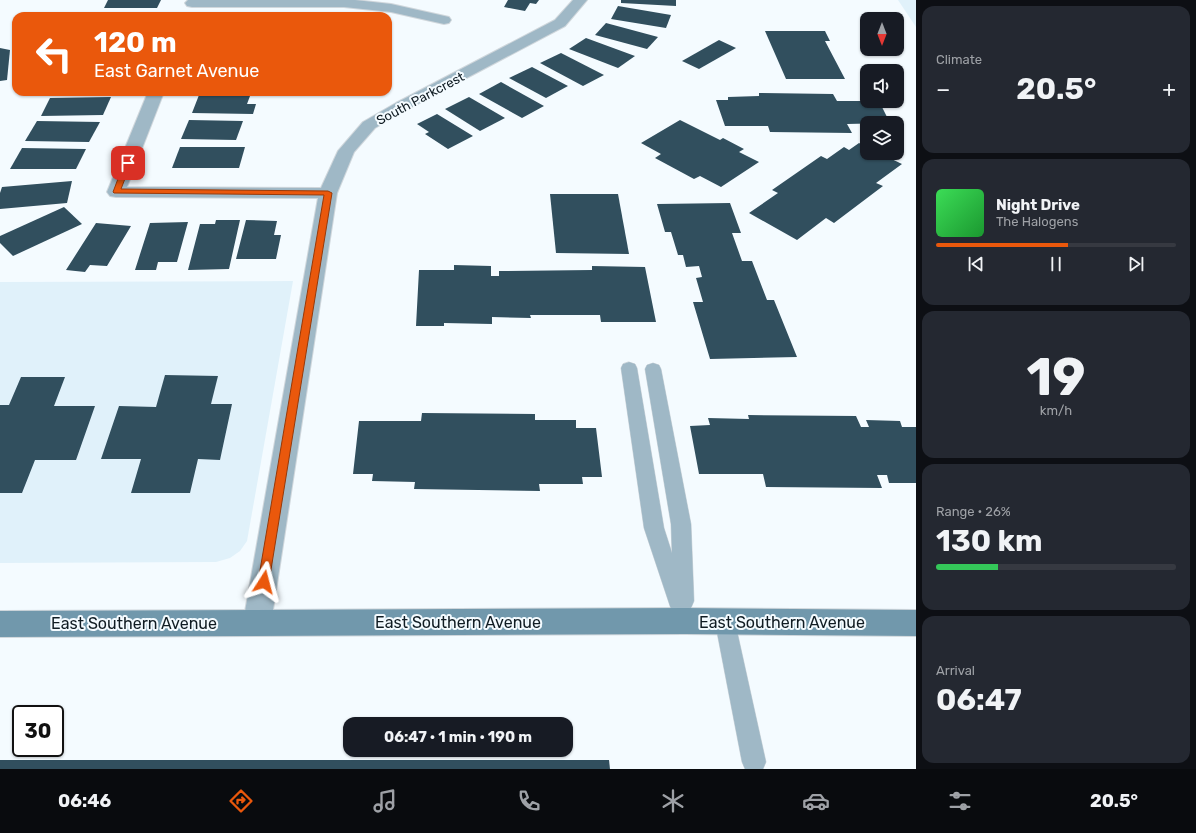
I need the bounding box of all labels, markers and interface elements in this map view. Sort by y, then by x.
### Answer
north arrow [860,12,904,56]
map controls [860,12,904,160]
text: 120 m [94,26,177,59]
icon: left [28,28,80,80]
text: Climate [936,52,982,67]
text: East Garnet Avenue [94,60,259,82]
button: sound [860,64,904,108]
street label: South Parkcrest [374,69,467,128]
text: 20.5° [1016,71,1096,107]
text: − [936,76,950,103]
text: + [1162,76,1176,103]
button: layers [860,116,904,160]
pin [111,146,145,180]
icon: arrive [117,152,139,174]
text: Night Drive [996,196,1080,214]
text: The Halogens [996,214,1078,229]
icon: previous [965,253,987,275]
icon: pause [1045,253,1067,275]
icon: next [1125,253,1147,275]
text: 19 [1026,346,1086,408]
text: km/h [1040,403,1072,418]
text: Range · 26% [936,504,1011,519]
text: 130 km [936,523,1043,559]
position arrow [243,561,285,603]
street label: East Southern Avenue [375,613,541,632]
street label: East Southern Avenue [699,613,865,632]
street label: East Southern Avenue [51,614,217,633]
text: Arrival [936,663,975,678]
text: 06:47 [936,682,1022,718]
speed limit sign: 30 [12,705,64,757]
text: 06:47 · 1 min · 190 m [384,728,532,746]
icon: directions [227,787,255,815]
icon: music [371,787,399,815]
icon: phone [515,787,543,815]
icon: climate [659,787,687,815]
icon: car [802,787,830,815]
icon: filters [946,787,974,815]
text: 06:46 [58,790,111,812]
text: 20.5° [1090,790,1138,812]

